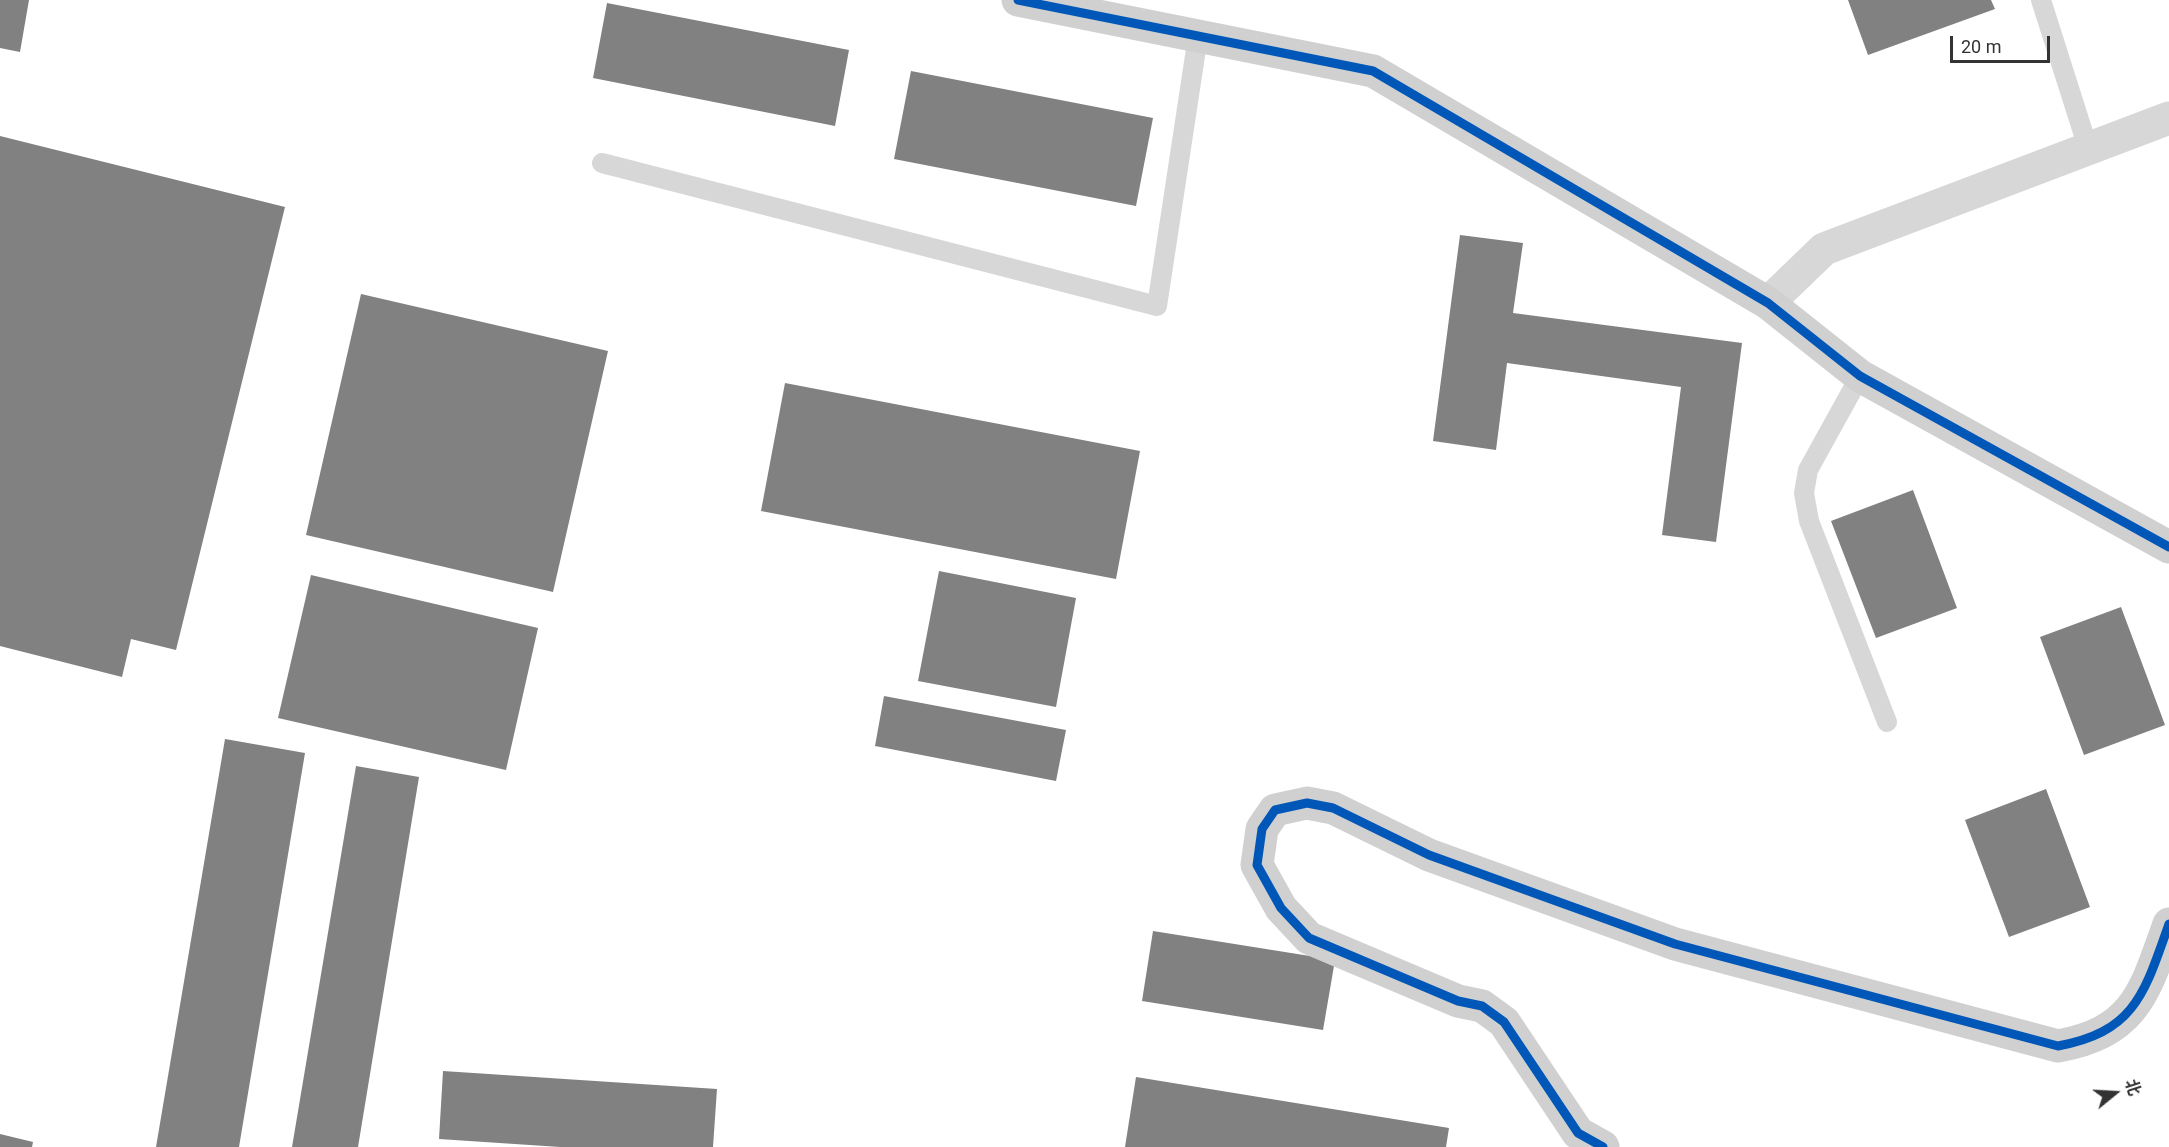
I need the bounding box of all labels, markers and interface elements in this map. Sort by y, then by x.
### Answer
scale bar [1953,24,2054,62]
text: 20 m [1961,36,2001,57]
north arrow [2085,1063,2145,1123]
text: 北 [2121,1077,2144,1098]

